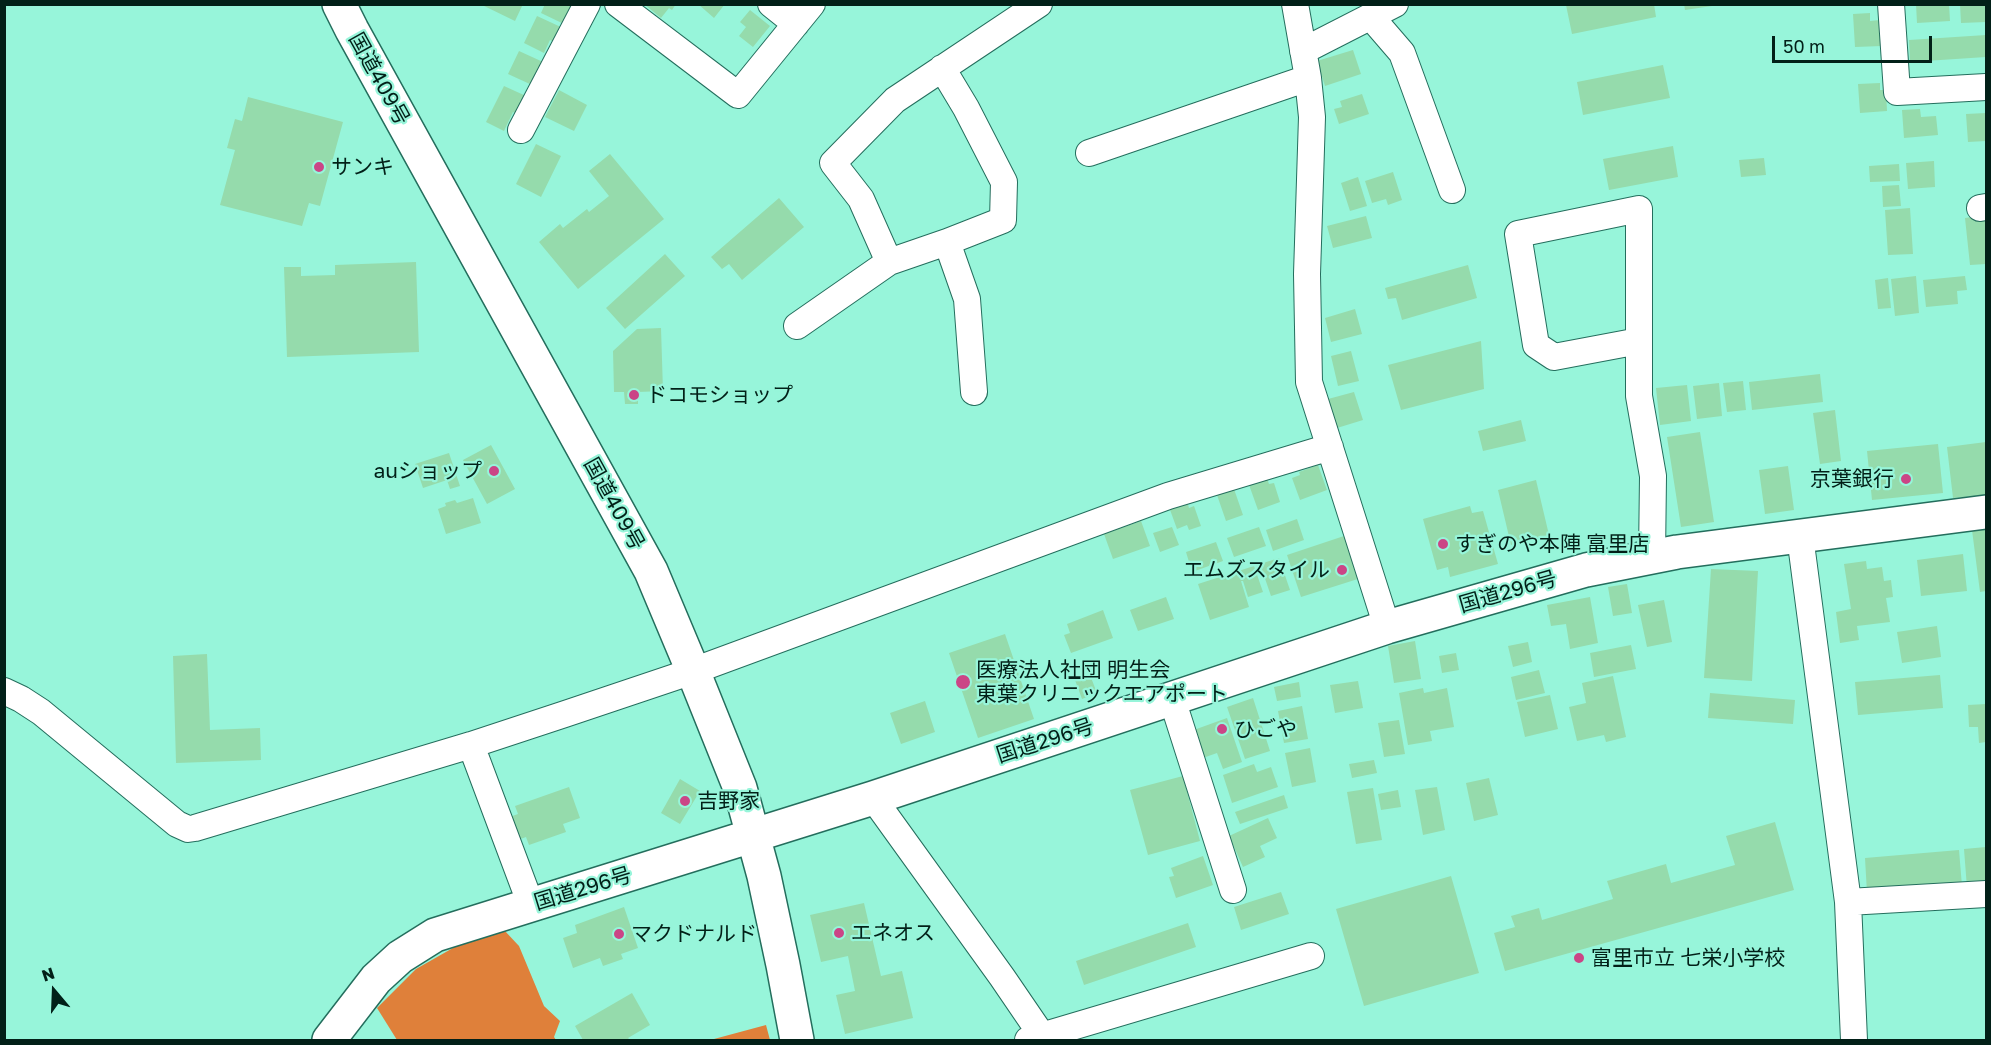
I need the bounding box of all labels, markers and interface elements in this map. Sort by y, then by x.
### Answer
scale bar [1775,24,1936,62]
street label: 国道409号 [343,28,415,130]
text: 50 m [1783,35,1825,57]
place label: サンキ [331,154,394,180]
marker: サンキ [312,160,326,174]
place label: ドコモショップ [646,382,793,408]
marker: ドコモショップ [627,388,641,402]
street label: 国道409号 [578,453,650,555]
place label: auショップ [373,458,482,484]
marker: auショップ [487,464,501,478]
place label: 京葉銀行 [1810,466,1894,492]
marker: 京葉銀行 [1899,472,1913,486]
place label: すぎのや本陣 富里店 [1455,531,1649,557]
marker: すぎのや本陣 富里店 [1436,537,1450,551]
place label: エムズスタイル [1183,557,1330,583]
marker: エムズスタイル [1335,563,1349,577]
street label: 国道296号 [1456,566,1560,618]
place label: 医療法人社団 明生会 東葉クリニックエアポート [976,657,1228,707]
marker: 医療法人社団 明生会 東葉クリニックエアポート [954,673,972,691]
street label: 国道296号 [993,713,1097,769]
place label: ひごや [1234,716,1297,742]
marker: ひごや [1215,722,1229,736]
place label: 吉野家 [697,788,760,814]
marker: 吉野家 [678,794,692,808]
street label: 国道296号 [531,862,635,916]
place label: エネオス [851,920,935,946]
place label: マクドナルド [631,921,757,947]
marker: エネオス [832,926,846,940]
marker: マクドナルド [612,927,626,941]
place label: 富里市立 七栄小学校 [1591,945,1785,971]
marker: 富里市立 七栄小学校 [1572,951,1586,965]
north arrow [24,961,84,1021]
text: N [39,963,57,985]

